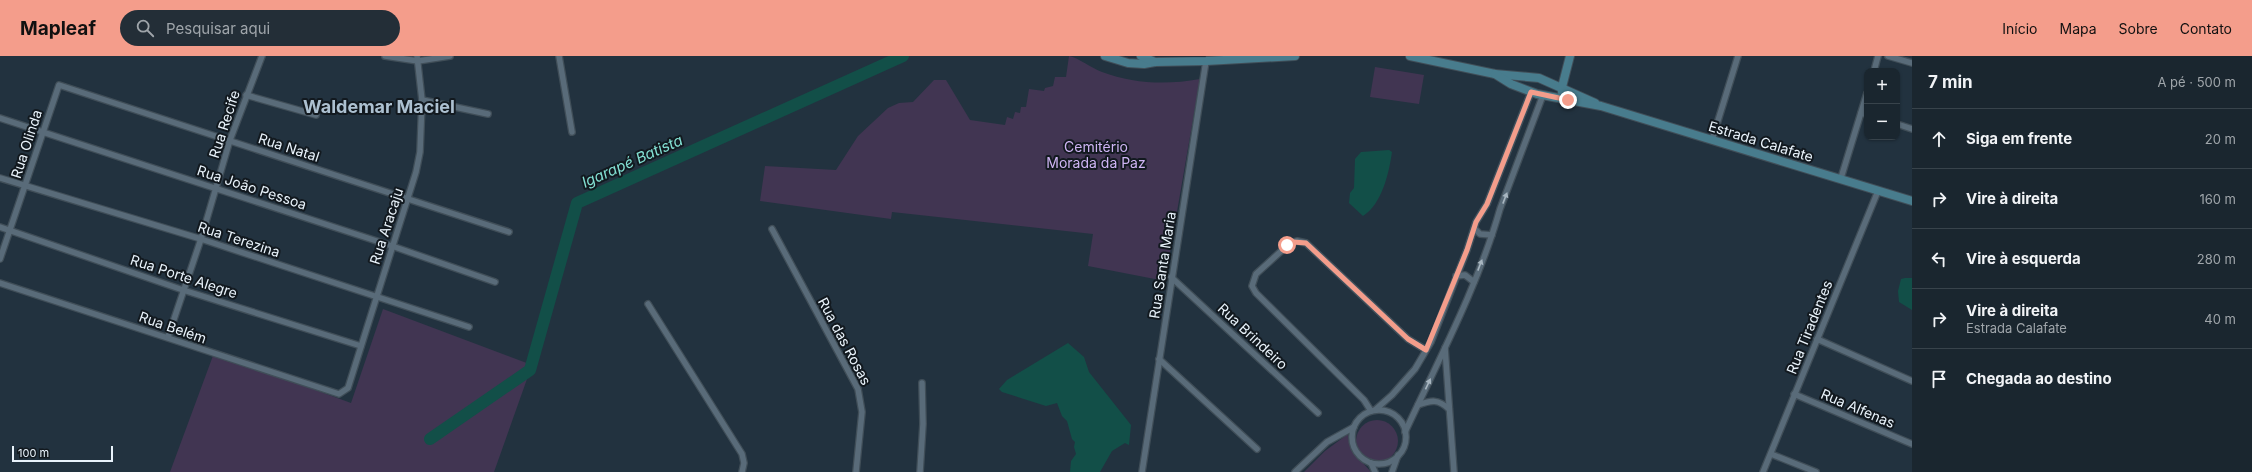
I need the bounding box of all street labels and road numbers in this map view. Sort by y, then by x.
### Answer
street label: Rua Recife [205,88,243,160]
street label: Rua Olinda [7,107,45,181]
street label: Estrada Calafate [1707,117,1815,165]
street label: Rua Natal [256,129,322,165]
street label: Rua João Pessoa [195,161,309,213]
street label: Rua Aracaju [366,186,406,266]
street label: Rua Santa Maria [1145,210,1179,320]
street label: Rua Terezina [196,218,282,260]
street label: Rua Porte Alegre [128,251,240,301]
street label: Rua Tiradentes [1782,278,1836,376]
street label: Rua das Rosas [815,294,875,388]
street label: Rua Brindeiro [1215,299,1291,373]
street label: Rua Belém [137,308,209,346]
street label: Rua Alfenas [1819,385,1897,431]

